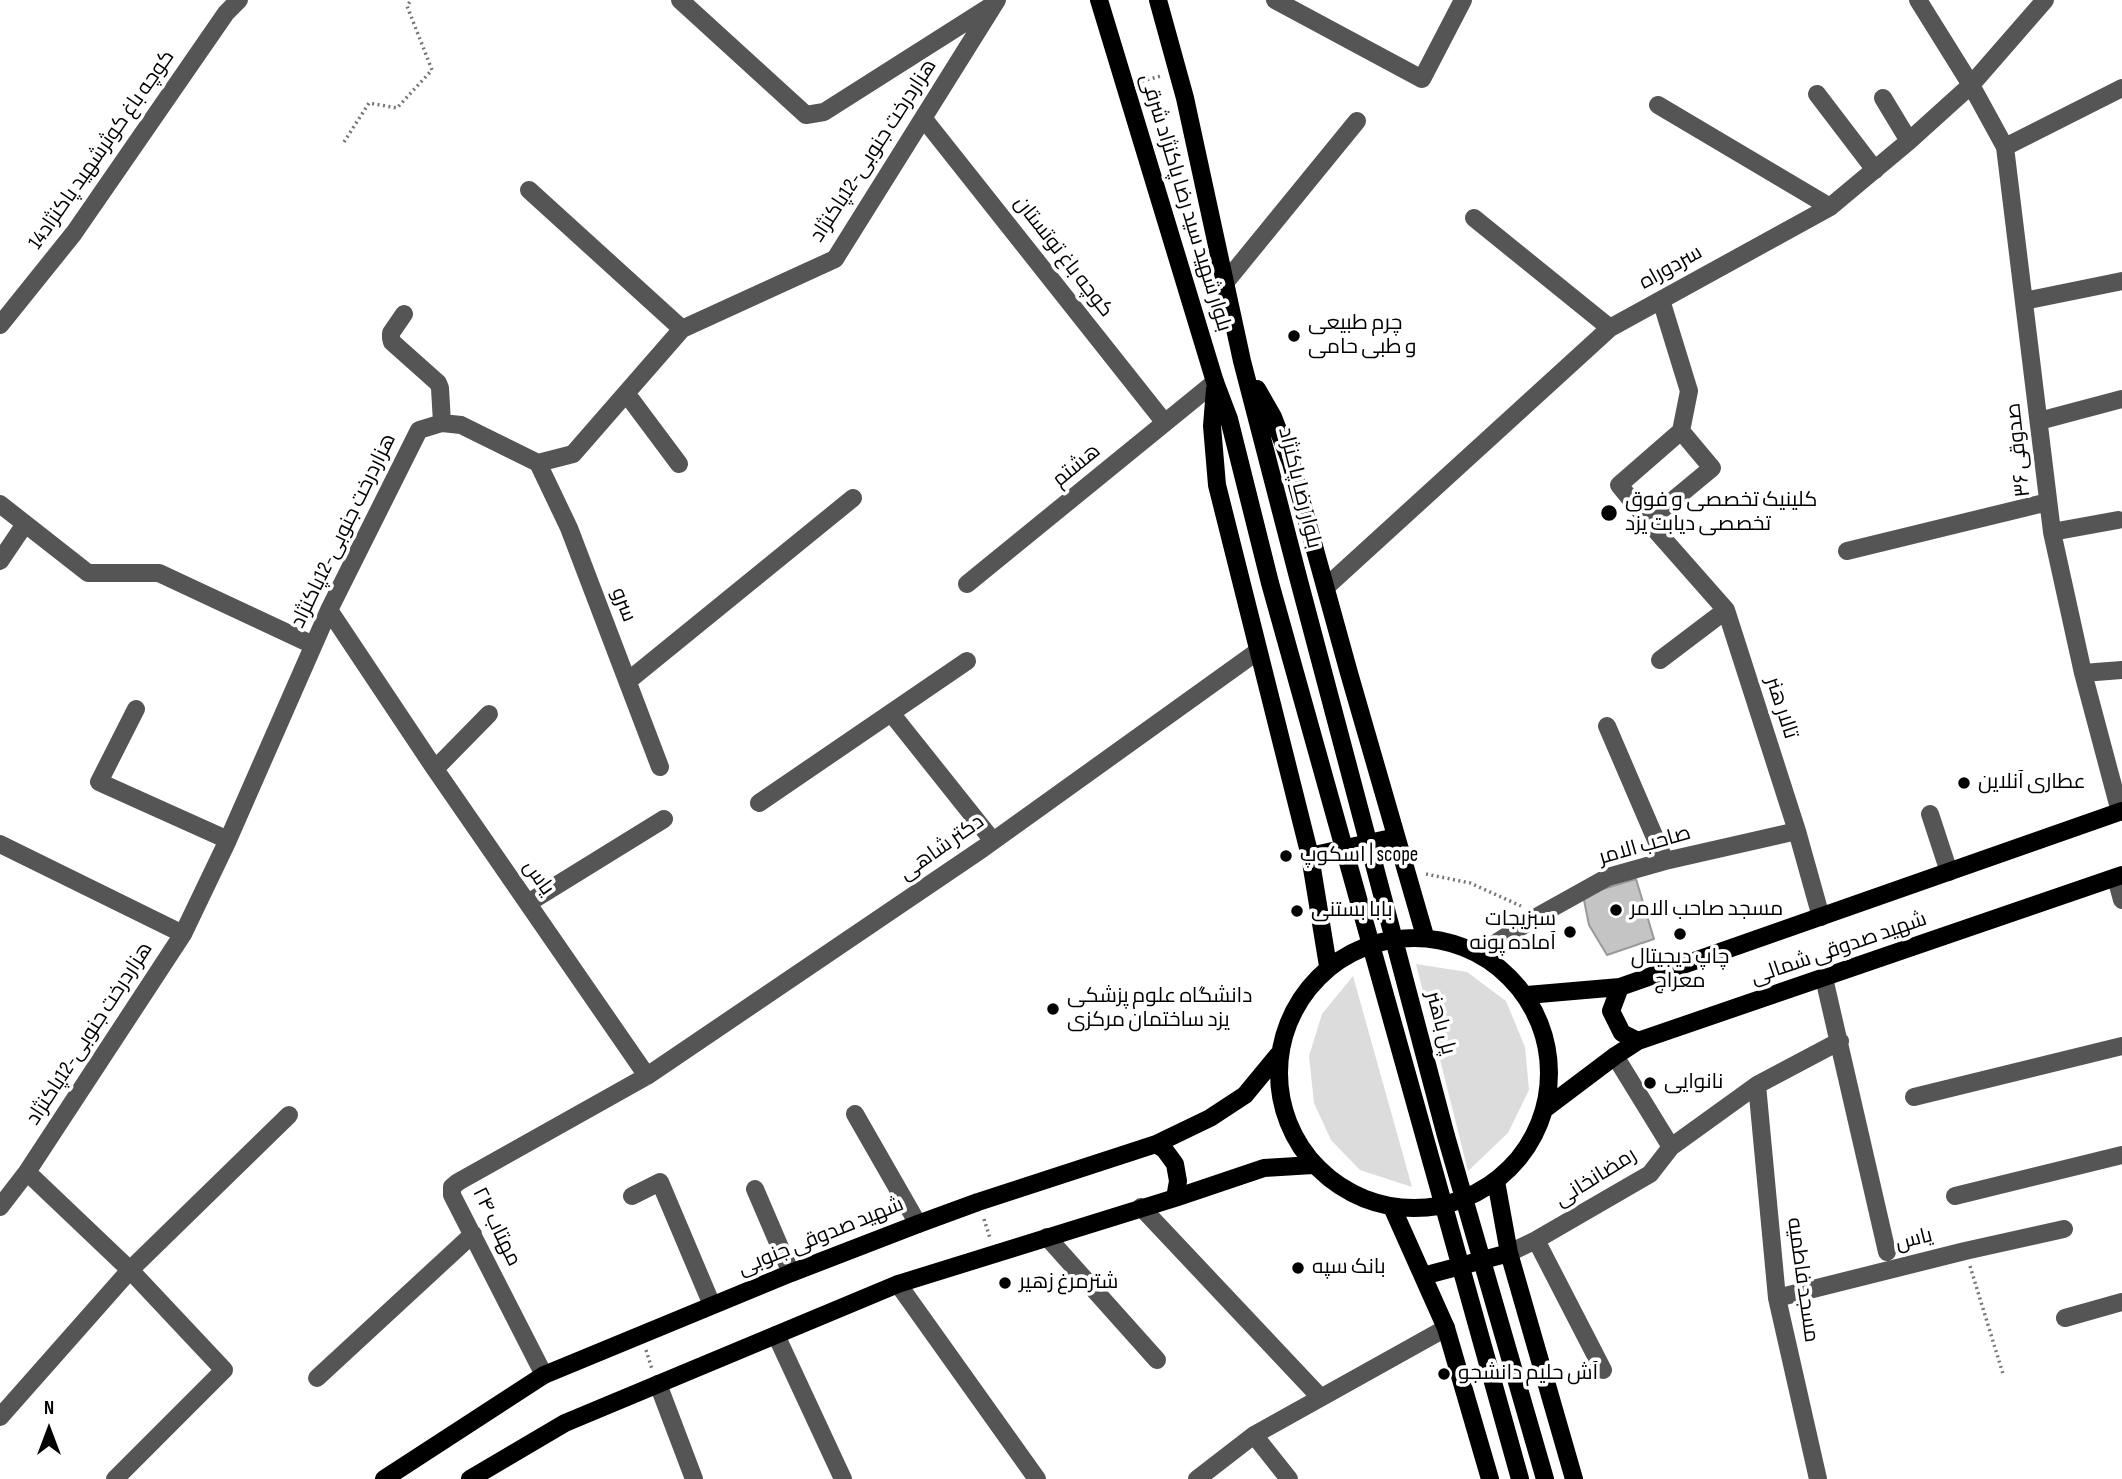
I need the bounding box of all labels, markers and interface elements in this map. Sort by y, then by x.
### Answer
street label: کوچه باغ کوثرشهید پاکنژاد14 [24,45,180,255]
street label: هزاردرخت جنوبی-12پاکنژاد [805,55,943,247]
street label: بلوار شهید سید رضا پاکنژاد شرقی [1134,71,1236,335]
street label: کوچه باغ توتستان [1008,191,1118,323]
street label: سردوراه [1635,240,1707,296]
place label: چرم طبیعی و طبی حامی [1308,311,1416,361]
marker: چرم طبیعی و طبی حامی [1286,328,1302,344]
street label: صدوقی ۳۶ [2002,402,2036,498]
street label: بلوار رضا پاکنژاد [1272,425,1326,551]
street label: هزاردرخت جنوبی-12پاکنژاد [286,430,402,632]
street label: هشتم [1048,439,1106,493]
place label: کلینیک تخصصی و فوق تخصصی دیابت یزد [1625,488,1817,538]
marker: کلینیک تخصصی و فوق تخصصی دیابت یزد [1599,503,1619,523]
street label: سرو [605,584,641,626]
street label: تالار هنر [1759,674,1803,742]
place label: عطاری آنلاین [1978,770,2086,796]
marker: عطاری آنلاین [1956,775,1972,791]
street label: دکتر شاهی [895,810,989,886]
street label: صاحب الامر [1596,821,1694,871]
place label: اسکوپ | scope [1300,843,1418,869]
marker: اسکوپ | scope [1278,848,1294,864]
street label: یاس [517,856,559,900]
place label: مسجد صاحب الامر [1630,897,1783,923]
place label: بابا بستنی [1311,898,1393,924]
marker: مسجد صاحب الامر [1608,902,1624,918]
marker: بابا بستنی [1289,903,1305,919]
place label: سبزیجات آماده پونه [1469,907,1556,957]
street label: شهید صدوقی شمالی [1748,907,1930,991]
marker: سبزیجات آماده پونه [1562,924,1578,940]
marker: چاپ دیجیتال معراج [1672,926,1688,942]
street label: هزاردرخت جنوبی-12پاکنژاد [21,938,159,1130]
place label: چاپ دیجیتال معراج [1631,945,1729,995]
place label: دانشگاه علوم پزشکی یزد ساختمان مرکزی [1067,984,1252,1034]
street label: پل باهنر [1419,989,1461,1057]
marker: دانشگاه علوم پزشکی یزد ساختمان مرکزی [1045,1001,1061,1017]
place label: نانوایی [1664,1070,1723,1096]
marker: نانوایی [1642,1075,1658,1091]
street label: رمضانخانی [1550,1143,1642,1213]
street label: مهتاب ۲۴ [466,1183,526,1271]
street label: شهید صدوقی جنوبی [734,1192,908,1282]
street label: مسجد فاطمیه [1781,1216,1823,1344]
street label: یاس [1893,1223,1935,1257]
place label: بانک سپه [1312,1255,1386,1281]
marker: بانک سپه [1290,1260,1306,1276]
place label: شترمرغ زهیر [1019,1270,1118,1296]
marker: شترمرغ زهیر [997,1275,1013,1291]
place label: آش حلیم دانشجو [1458,1361,1598,1387]
marker: آش حلیم دانشجو [1436,1366,1452,1382]
north arrow [14,1395,84,1465]
text: N [44,1397,54,1420]

